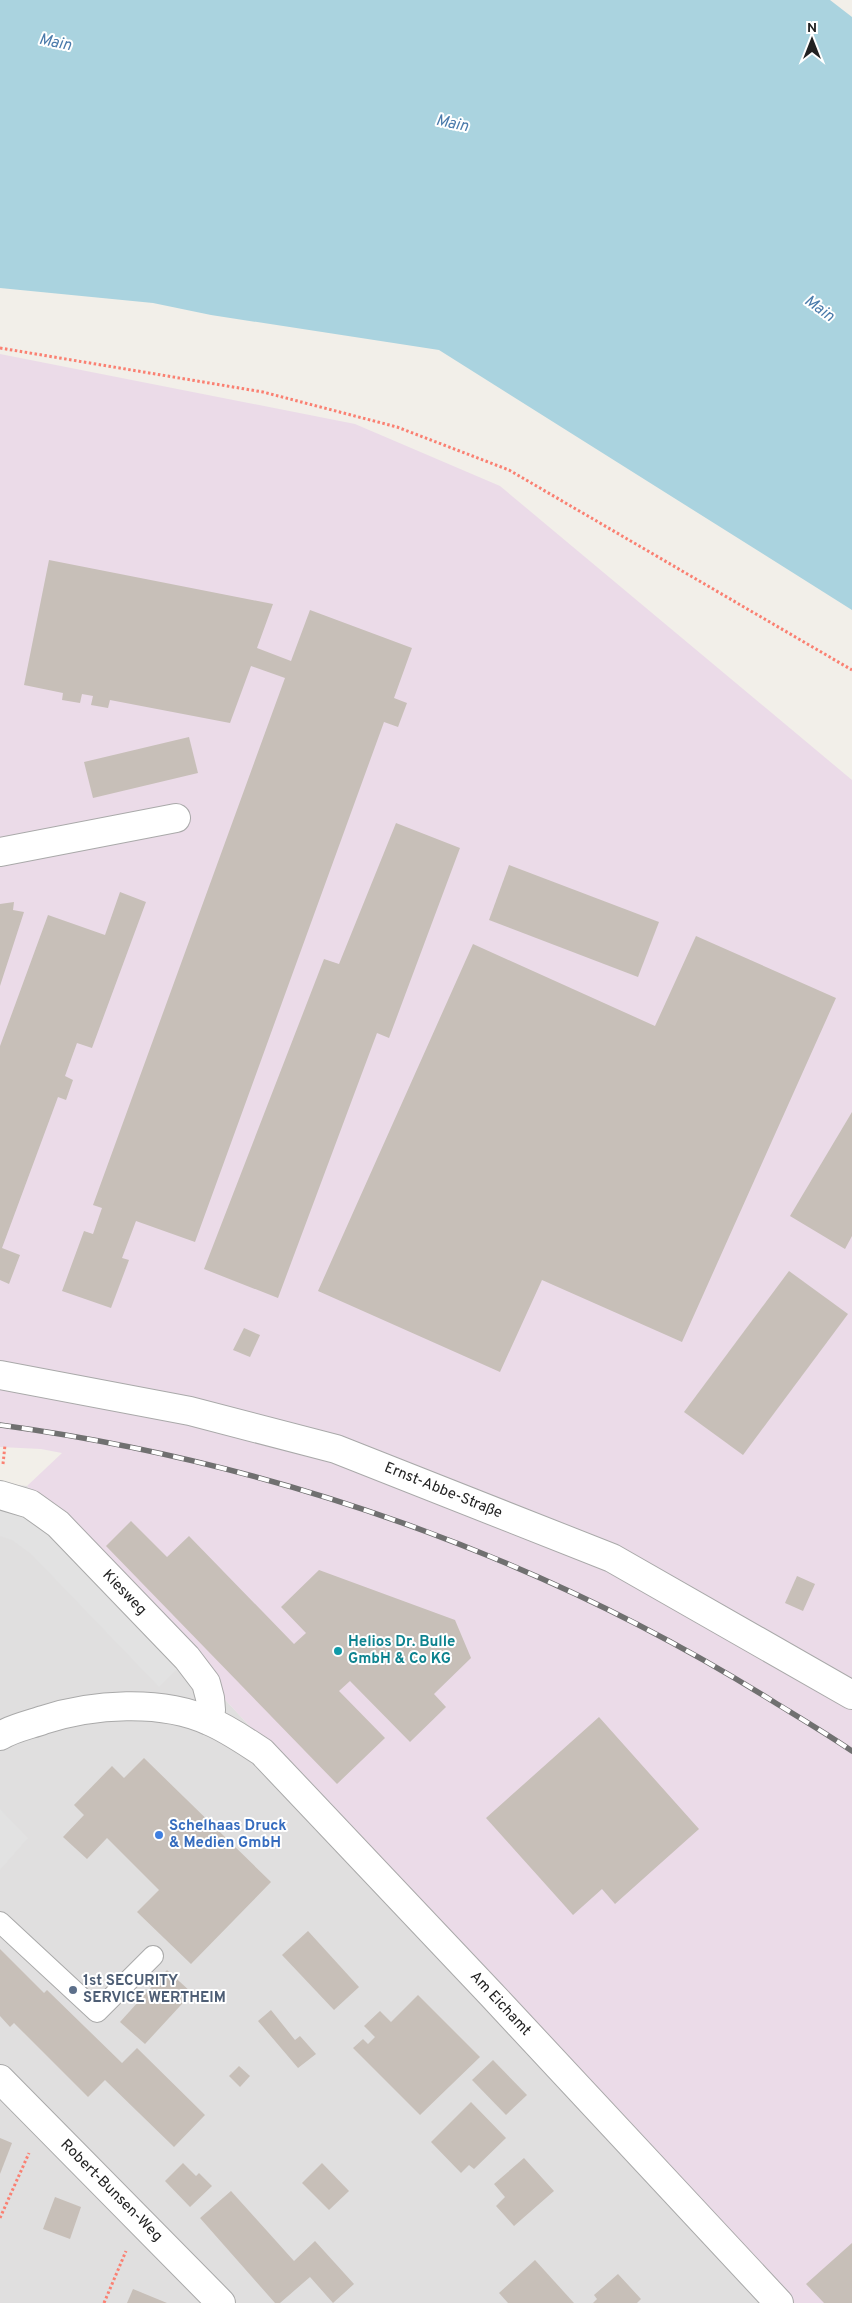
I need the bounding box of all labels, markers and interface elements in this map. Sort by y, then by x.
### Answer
north arrow [787,15,837,65]
text: N [807,20,817,37]
water label: Main [37,30,73,56]
water label: Main [434,111,470,137]
water label: Main [800,291,838,327]
street label: Ernst-Abbe-Straße [381,1459,505,1523]
street label: Kiesweg [98,1566,150,1620]
place label: Helios Dr. Bulle GmbH & Co KG [348,1633,455,1669]
marker: Helios Dr. Bulle GmbH & Co KG [332,1645,344,1657]
place label: Schelhaas Druck & Medien GmbH [169,1817,287,1853]
marker: Schelhaas Druck & Medien GmbH [153,1829,165,1841]
street label: Am Eichamt [465,1968,535,2040]
place label: 1st SECURITY SERVICE WERTHEIM [83,1972,226,2008]
marker: 1st SECURITY SERVICE WERTHEIM [67,1984,79,1996]
street label: Robert-Bunsen-Weg [56,2136,166,2246]

